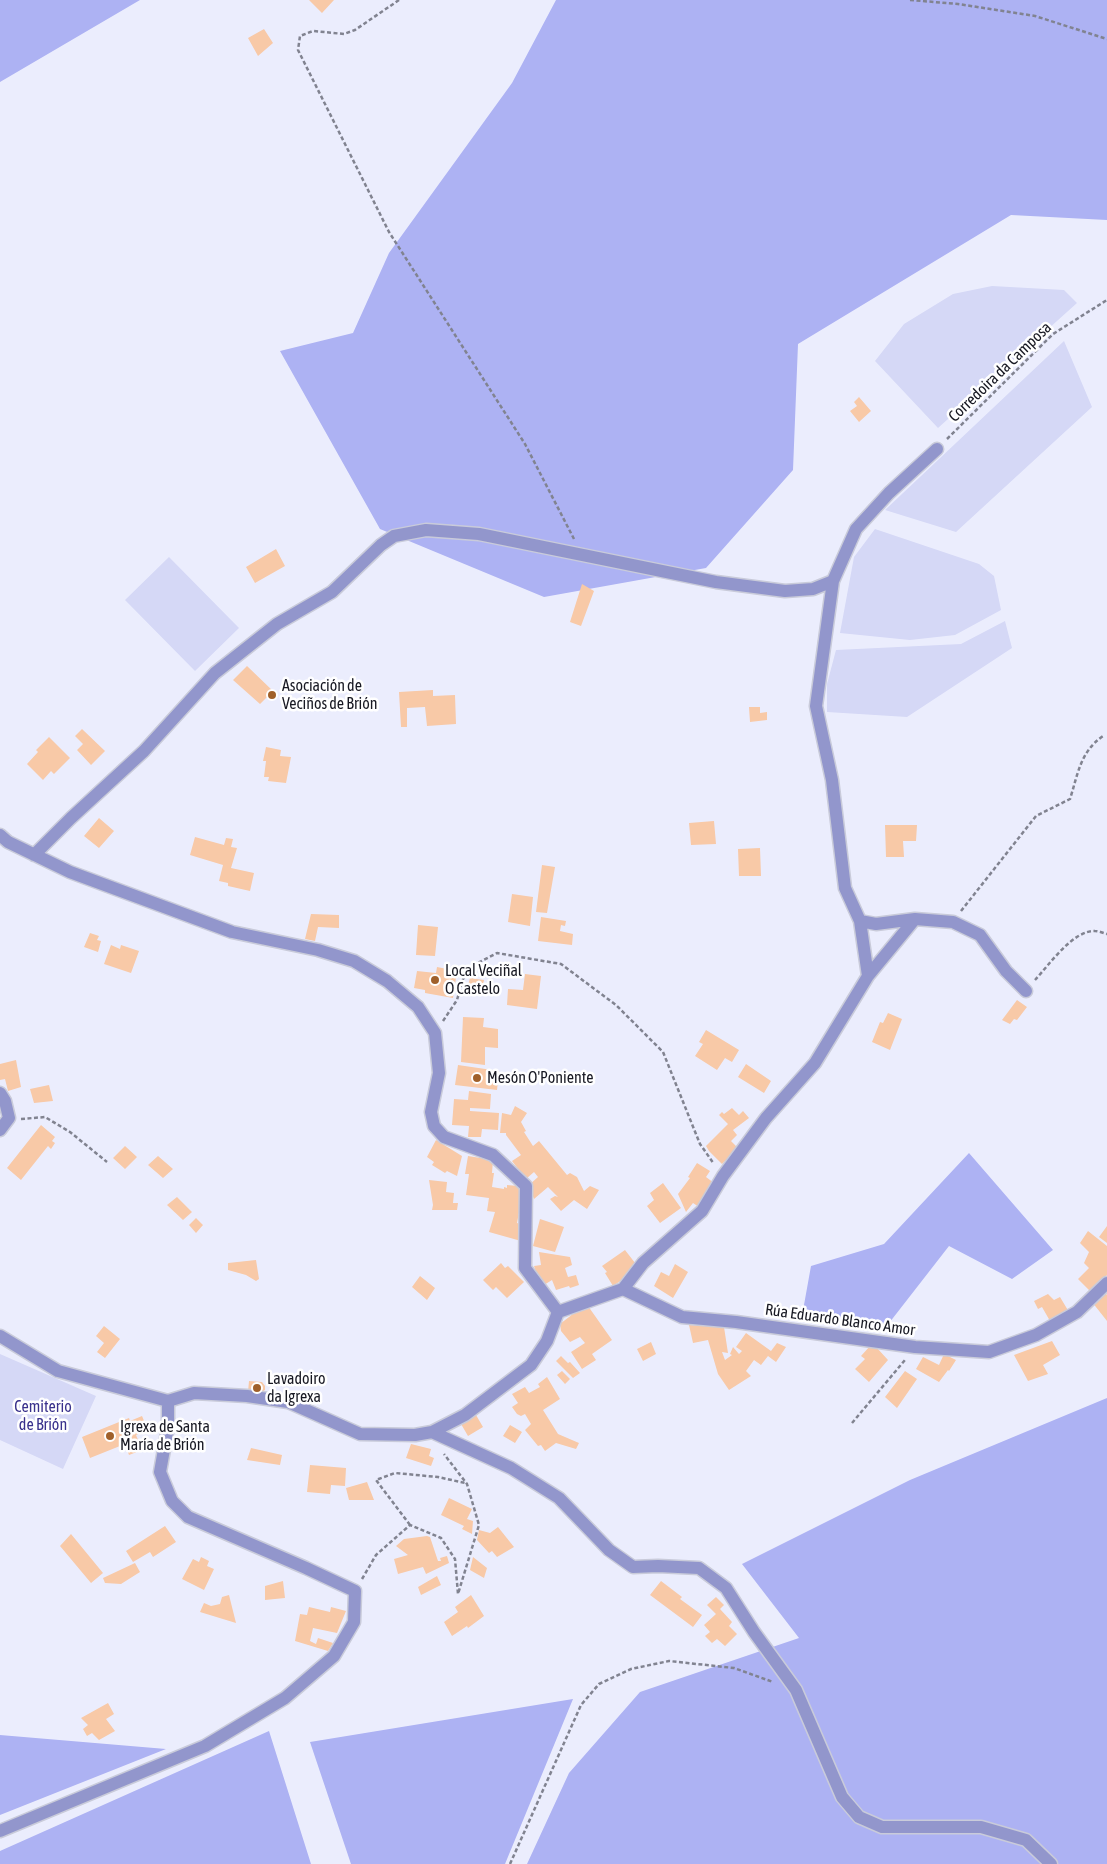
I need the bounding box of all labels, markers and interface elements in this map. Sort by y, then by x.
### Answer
street label: Corredoira da Camposa [945,318,1055,426]
place label: Asociación de Veciños de Brión [282,676,378,714]
marker: Asociación de Veciños de Brión [266,689,278,701]
place label: Local Veciñal O Castelo [445,961,522,999]
marker: Local Veciñal O Castelo [429,974,441,986]
place label: Mesón O'Poniente [487,1068,593,1088]
marker: Mesón O'Poniente [471,1072,483,1084]
street label: Rúa Eduardo Blanco Amor [764,1300,916,1340]
place label: Lavadoiro da Igrexa [267,1369,326,1407]
marker: Lavadoiro da Igrexa [251,1382,263,1394]
park label: Cemiterio de Brión [14,1397,72,1435]
place label: Igrexa de Santa María de Brión [120,1417,210,1455]
marker: Igrexa de Santa María de Brión [104,1430,116,1442]

